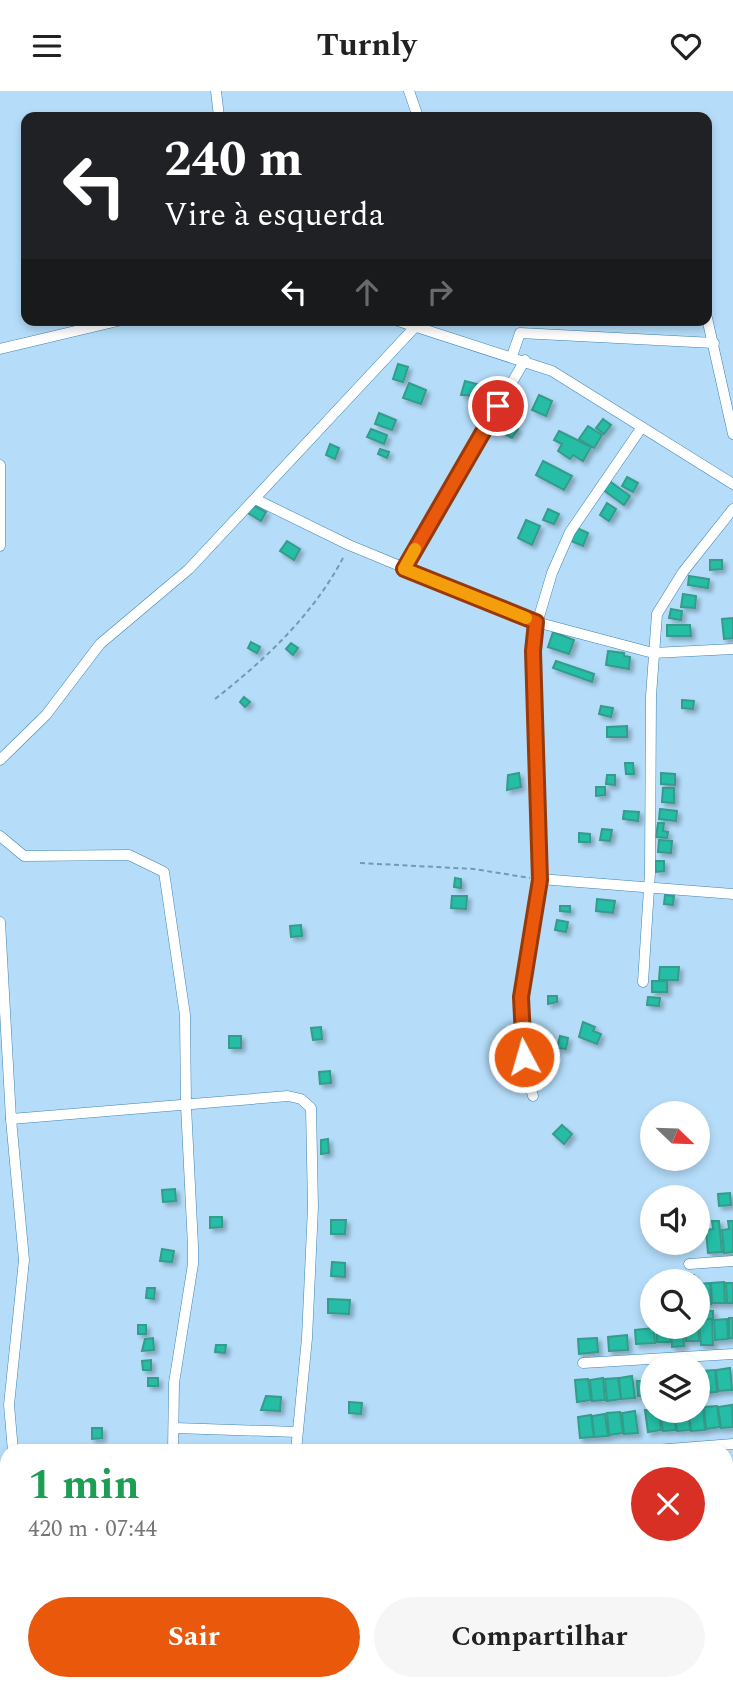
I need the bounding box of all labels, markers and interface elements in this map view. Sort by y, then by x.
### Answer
text: Turnly [316,21,417,70]
icon: menu [28,27,66,65]
icon: heart [667,27,705,65]
text: 240 m [164,123,303,198]
icon: left [49,140,140,231]
text: Vire à esquerda [164,191,384,240]
icon: left [275,273,313,311]
icon: ahead [348,273,386,311]
icon: right [421,273,459,311]
pin [468,376,528,436]
icon: arrive [479,387,517,425]
position arrow [487,1020,561,1094]
north arrow [640,1101,710,1171]
map controls [640,1101,710,1423]
button: sound [640,1185,710,1255]
button: search [640,1269,710,1339]
button: layers [640,1353,710,1423]
text: 1 min [28,1454,140,1517]
button: close [631,1467,705,1541]
text: 420 m · 07:44 [28,1512,157,1547]
button: Sair [28,1597,360,1677]
button: Compartilhar [374,1597,705,1677]

